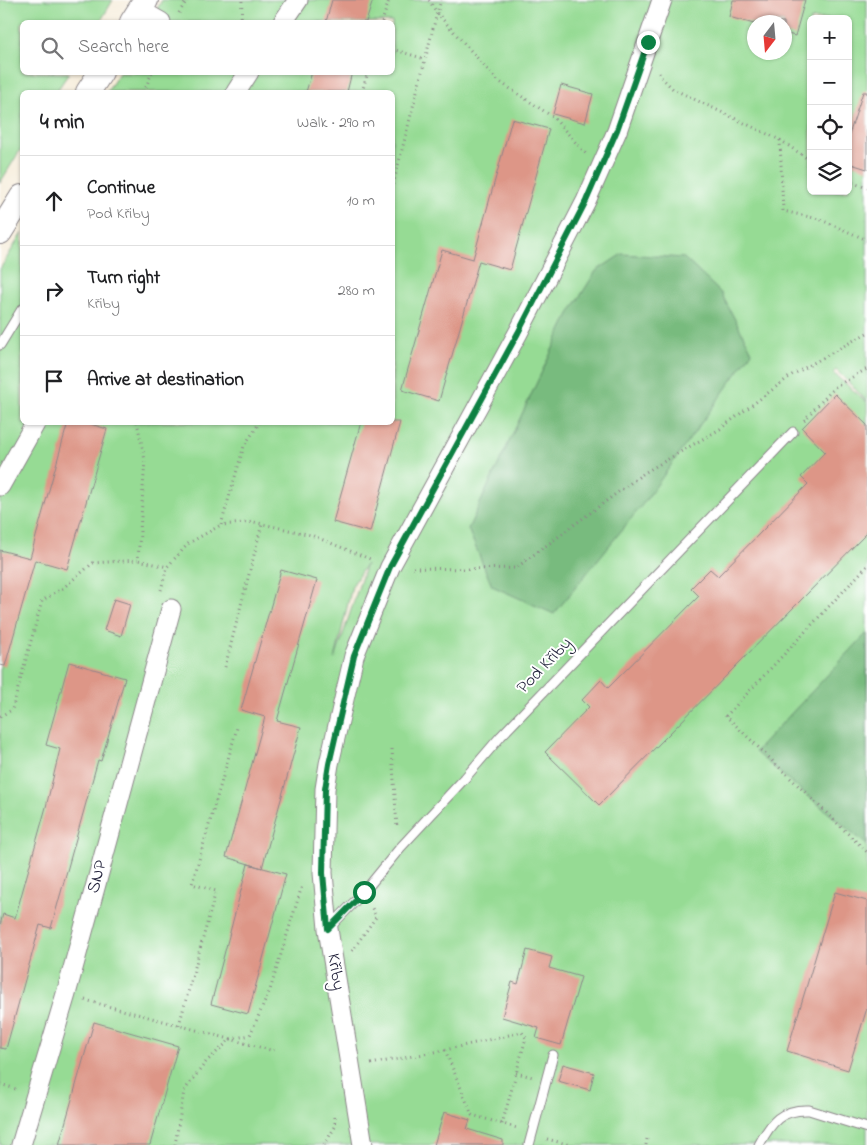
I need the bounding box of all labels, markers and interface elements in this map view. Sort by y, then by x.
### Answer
north arrow [747,15,792,60]
map controls [807,15,852,195]
button: + [807,15,852,60]
search box [20,20,395,75]
route end [637,31,660,54]
icon: search [38,34,66,62]
text: Search here [78,34,169,61]
button: − [807,60,852,105]
button: locate [807,105,852,150]
text: 4 min [40,108,84,138]
text: Walk · 290 m [297,111,375,135]
button: layers [807,150,852,195]
text: Continue [87,175,155,202]
icon: ahead [40,187,68,215]
text: 10 m [347,189,375,213]
text: Pod Křiby [87,202,150,226]
text: Turn right [87,265,160,292]
icon: right [40,277,68,305]
text: 280 m [338,279,375,303]
text: Křiby [87,292,120,316]
icon: arrive [40,367,68,395]
text: Arrive at destination [87,367,244,394]
street label: Pod Křiby [511,632,579,700]
street label: SNP [81,857,115,896]
route start [353,881,376,904]
street label: Křiby [319,952,351,992]

